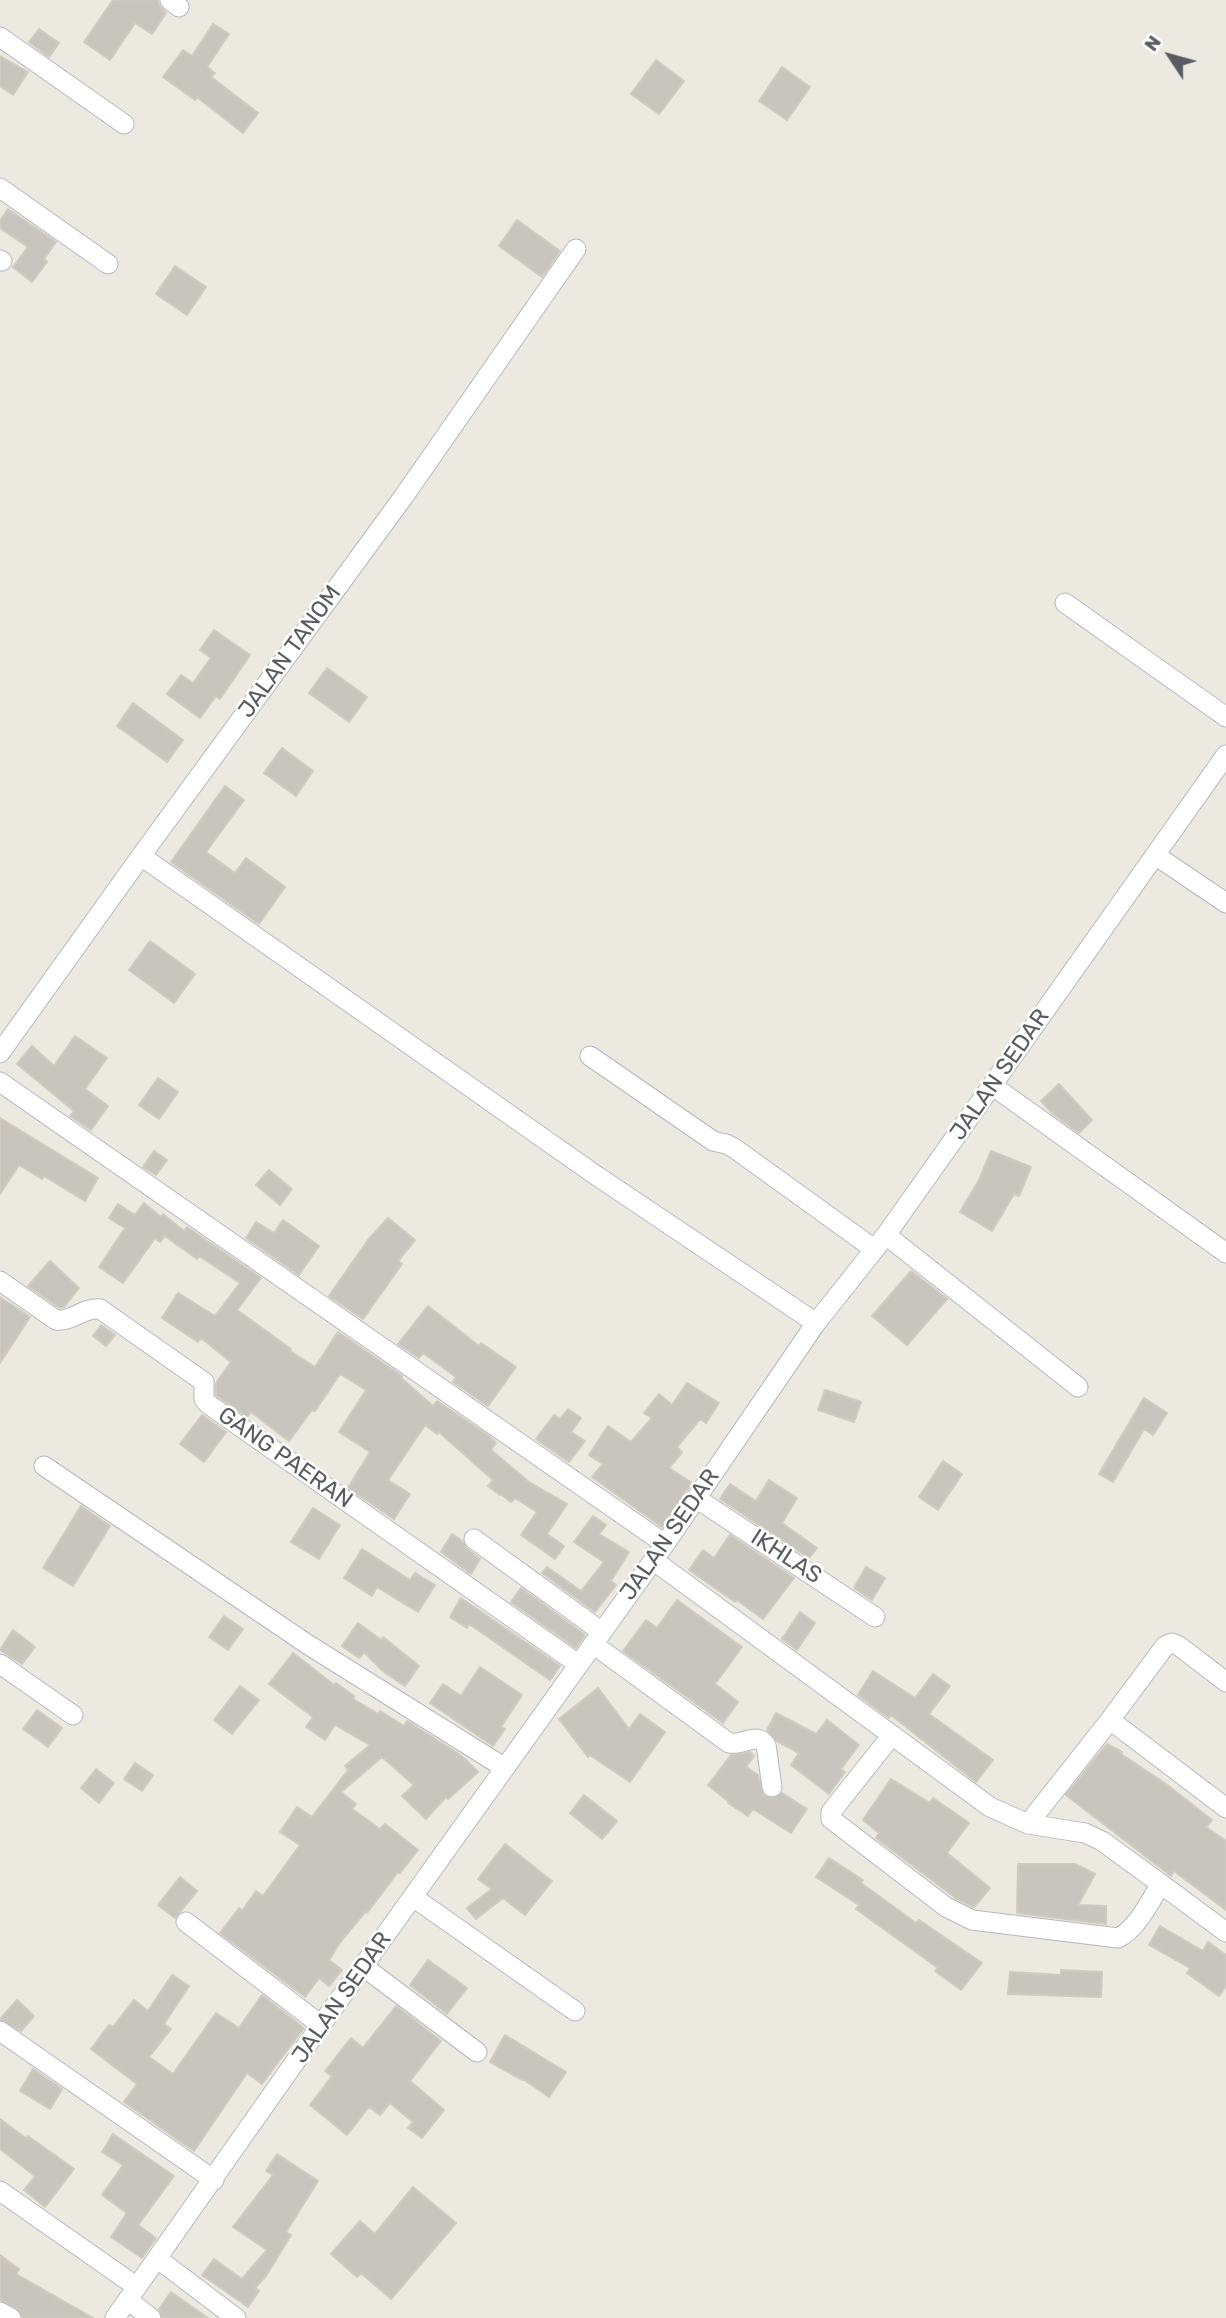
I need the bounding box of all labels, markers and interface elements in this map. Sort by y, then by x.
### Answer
north arrow [1135,21,1205,91]
text: N [1139,31,1166,56]
street label: JALAN TANOM [233,581,347,723]
street label: JALAN SEDAR [945,1004,1055,1146]
street label: GANG PAERAN [213,1401,357,1515]
street label: JALAN SEDAR [615,1464,725,1606]
street label: IKHLAS [745,1524,827,1590]
street label: JALAN SEDAR [287,1927,397,2069]

